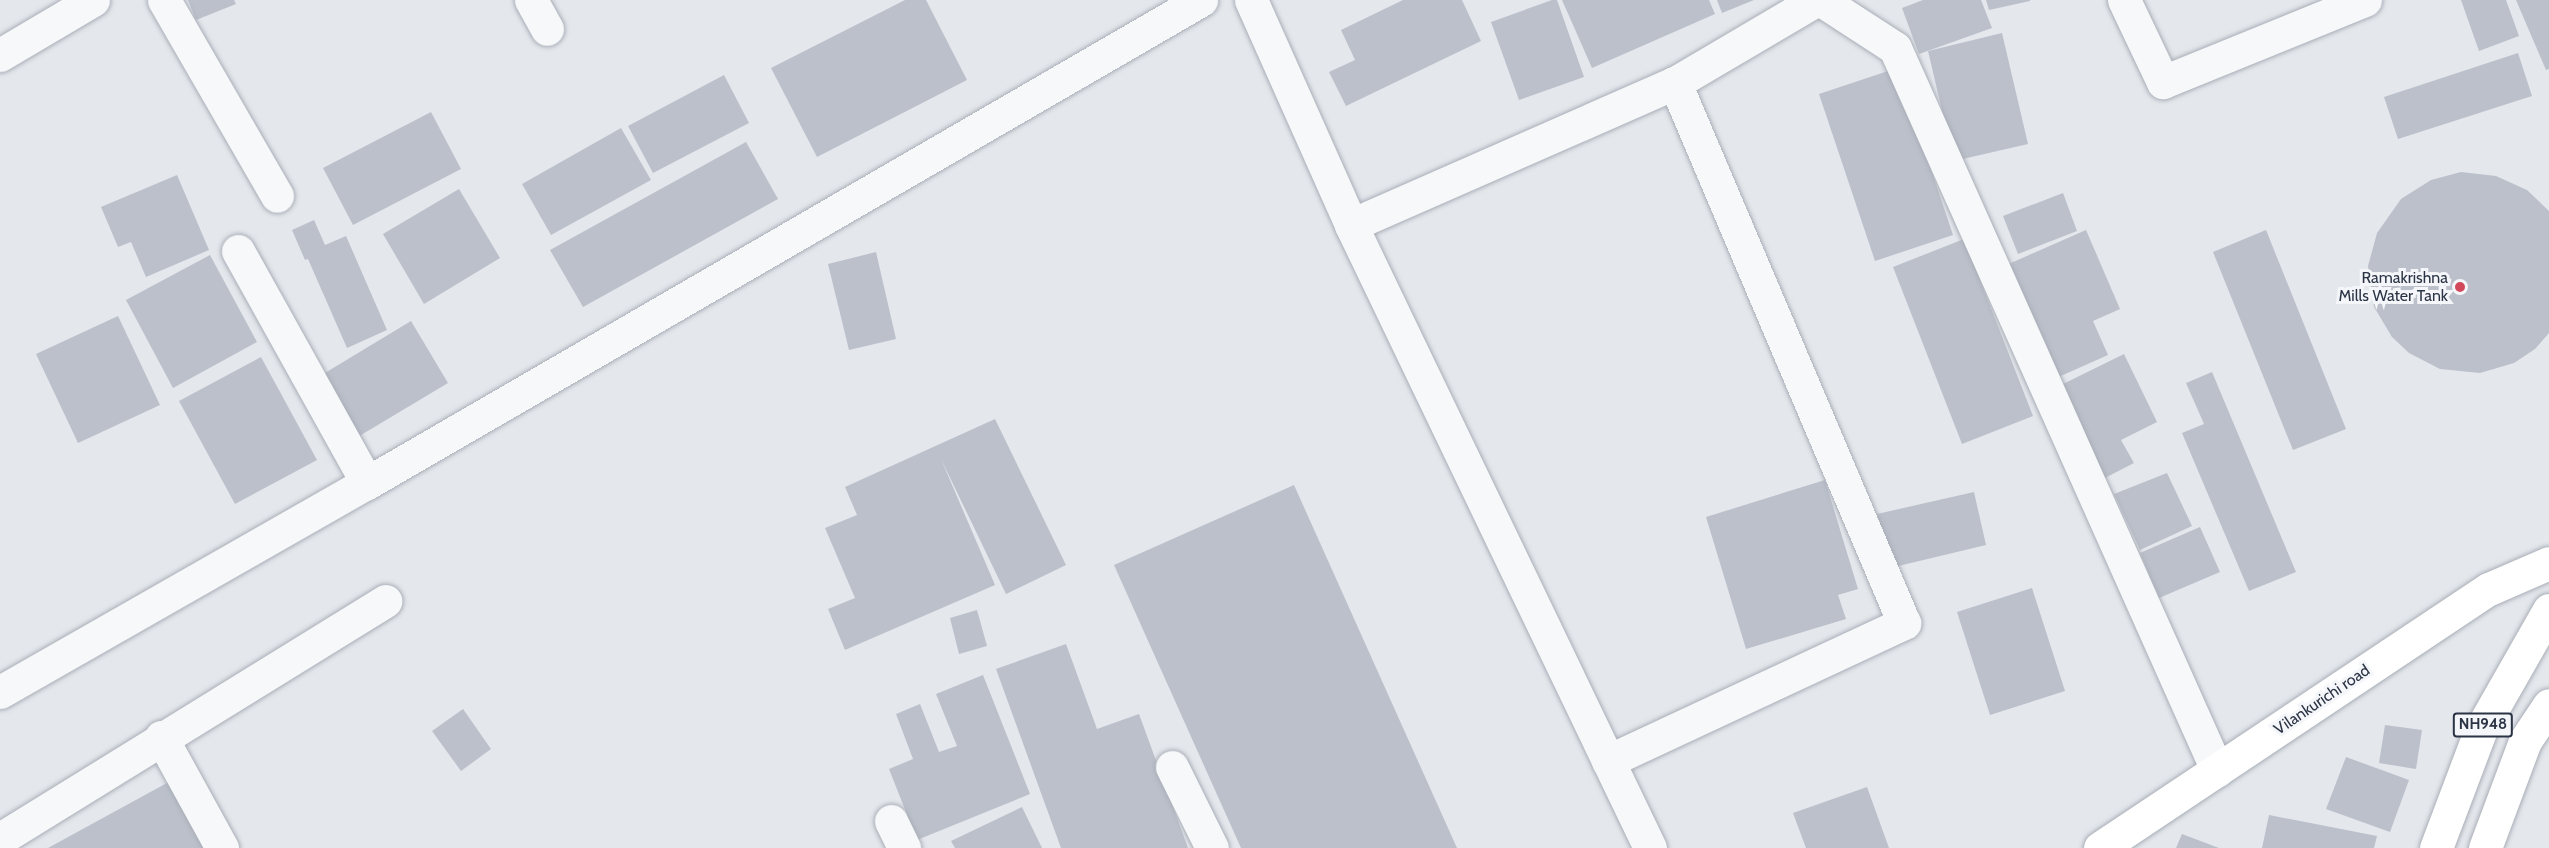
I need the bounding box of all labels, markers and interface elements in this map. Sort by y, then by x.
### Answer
place label: Ramakrishna Mills Water Tank [2338,268,2448,306]
marker: Ramakrishna Mills Water Tank [2453,280,2467,294]
street label: Vilankurichi road [2270,661,2374,739]
road number: NH948 [2452,713,2514,737]

